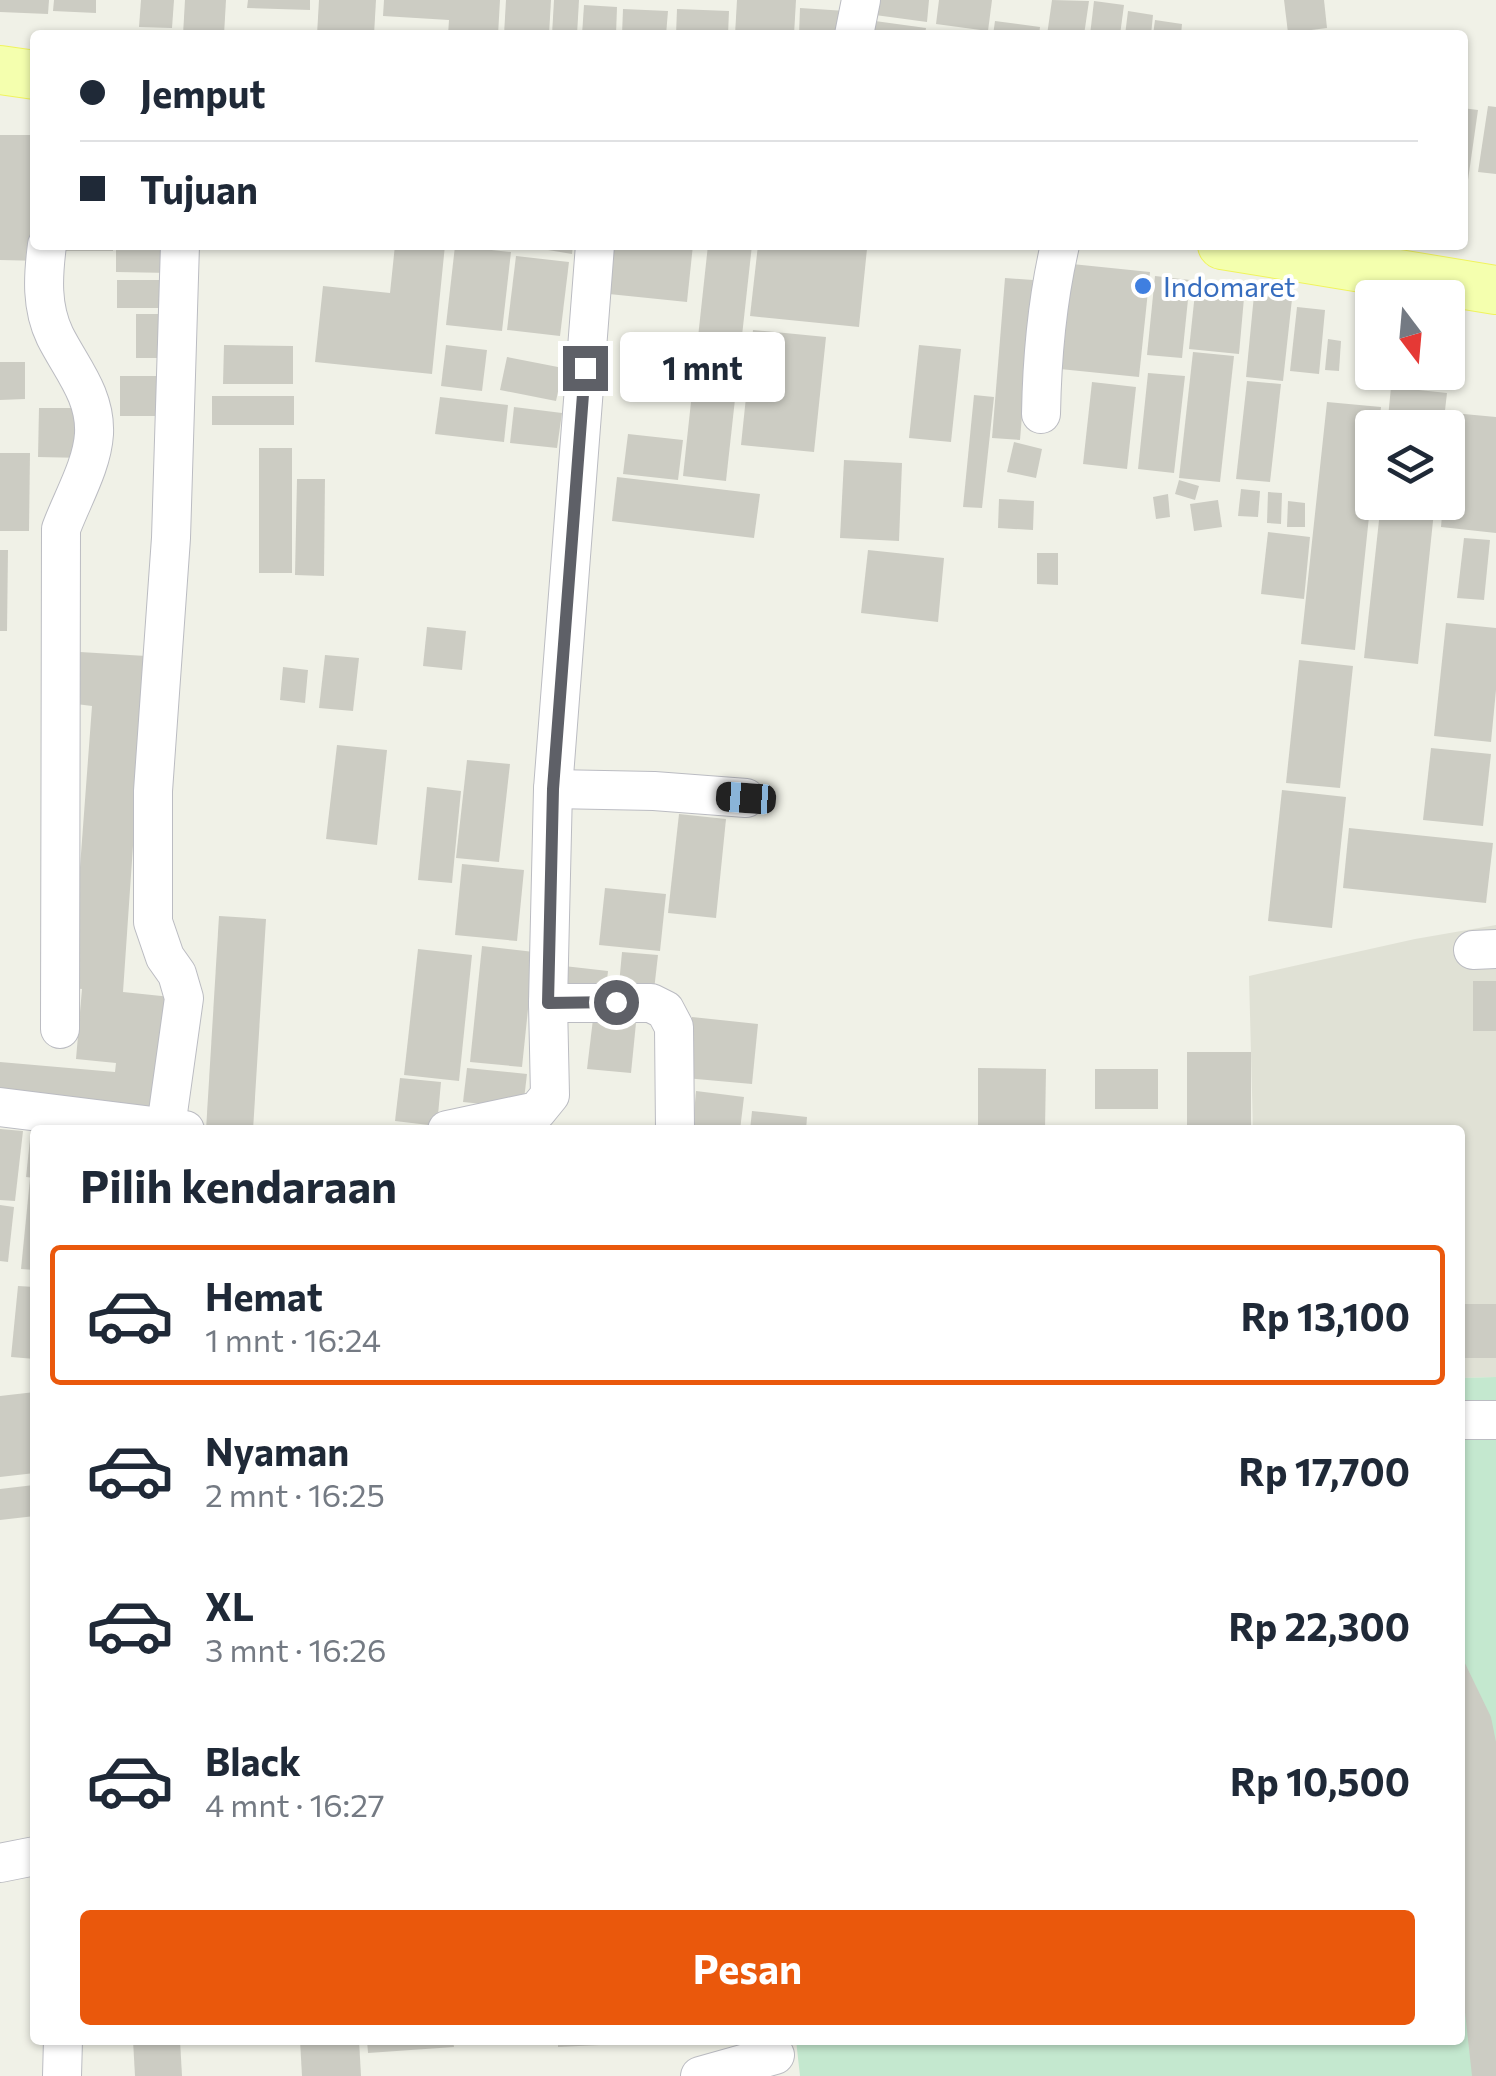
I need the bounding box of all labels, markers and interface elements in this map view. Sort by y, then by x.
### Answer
text: Jemput [140,69,266,116]
text: Tujuan [140,165,258,212]
place label: Indomaret [1163,269,1296,303]
marker: Indomaret [1132,275,1154,297]
north arrow [1355,280,1465,390]
map controls [1355,280,1465,520]
callout: 1 mnt [620,333,785,403]
route end [563,346,608,391]
text: 1 mnt [662,347,743,387]
button: layers [1355,410,1465,520]
car [715,781,777,815]
route start [594,980,639,1025]
text: Pilih kendaraan [80,1157,397,1212]
icon: car [85,1270,175,1360]
text: Hemat [205,1272,323,1319]
text: Rp 13,100 [1241,1292,1410,1339]
text: 1 mnt · 16:24 [205,1319,381,1359]
icon: car [85,1425,175,1515]
text: Nyaman [205,1427,349,1474]
text: Rp 17,700 [1239,1447,1410,1494]
text: 2 mnt · 16:25 [205,1474,385,1514]
icon: car [85,1580,175,1670]
text: XL [205,1582,254,1629]
text: Rp 22,300 [1229,1602,1410,1649]
text: 3 mnt · 16:26 [205,1629,386,1669]
icon: car [85,1735,175,1825]
text: Black [205,1737,301,1784]
text: Rp 10,500 [1230,1757,1410,1804]
text: 4 mnt · 16:27 [205,1784,385,1824]
button: Pesan [80,1910,1415,2025]

